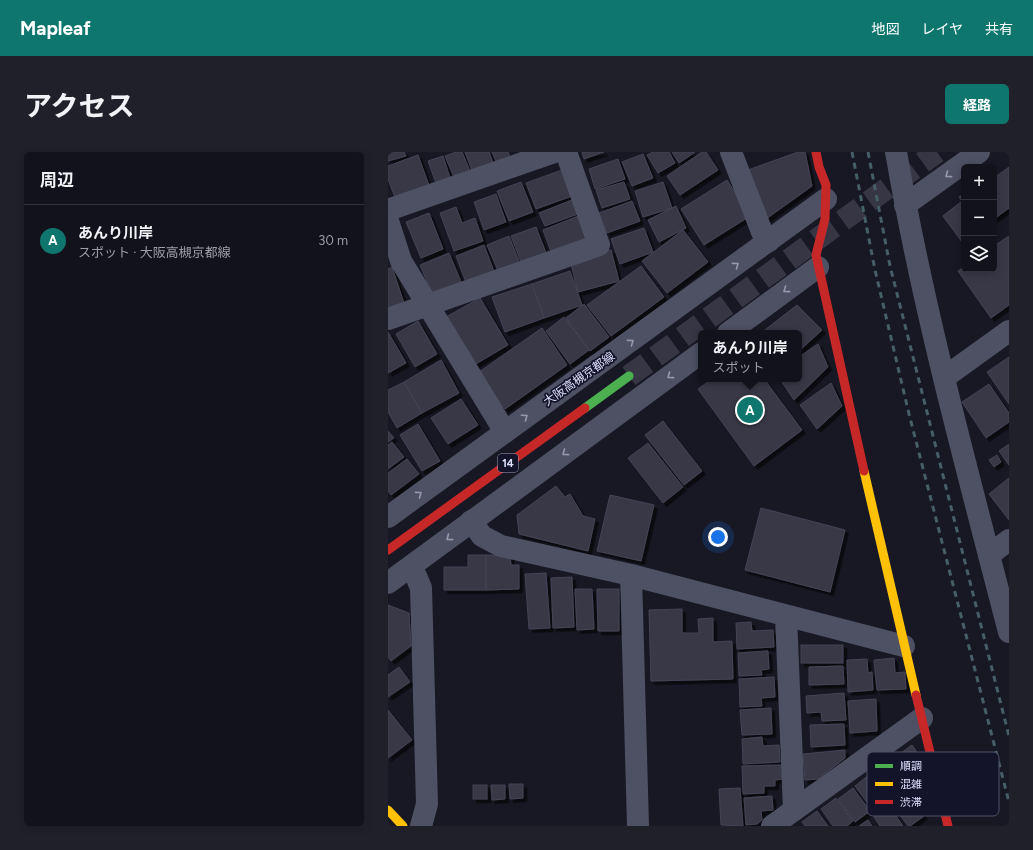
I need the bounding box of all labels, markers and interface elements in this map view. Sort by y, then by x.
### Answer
text: Mapleaf [20,17,91,40]
text: 地図 [871,21,899,38]
text: レイヤ [921,21,963,38]
text: 共有 [985,21,1013,38]
button: 経路 [945,84,1009,124]
text: アクセス [24,89,135,123]
map controls [961,164,997,272]
button: + [961,164,997,200]
text: 周辺 [40,170,74,190]
one-way arrow [945,170,952,177]
button: − [961,200,997,236]
text: あんり川岸 [78,224,153,242]
text: A [48,233,58,248]
text: 30 m [318,233,348,248]
button: layers [961,236,997,272]
text: スポット · 大阪高槻京都線 [78,245,231,260]
one-way arrow [731,263,738,270]
one-way arrow [784,286,791,293]
popup [698,330,802,382]
text: あんり川岸 [712,339,788,357]
one-way arrow [626,340,633,347]
street label: 大阪高槻京都線 [541,349,617,409]
text: スポット [712,360,765,375]
one-way arrow [667,371,674,378]
pin: A [737,395,763,425]
one-way arrow [520,415,527,422]
one-way arrow [562,448,569,455]
road number: 14 [498,454,518,472]
one-way arrow [415,491,422,498]
your location [708,527,728,547]
one-way arrow [446,533,453,540]
legend [867,752,999,816]
text: 順調 [900,760,922,773]
text: 混雑 [900,778,922,791]
text: 渋滞 [900,796,922,809]

